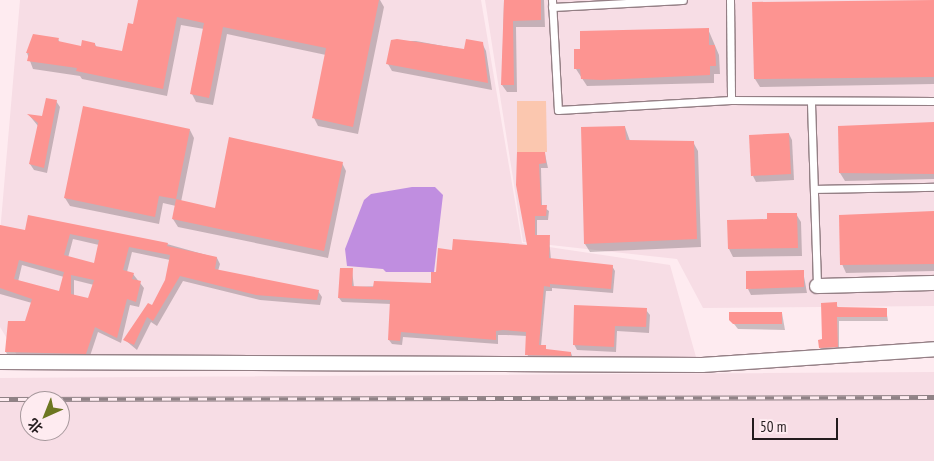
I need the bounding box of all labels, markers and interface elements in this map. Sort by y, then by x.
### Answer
north arrow [20,391,70,441]
scale bar [754,408,840,440]
text: 北 [24,415,47,437]
text: 50 m [760,417,786,436]

